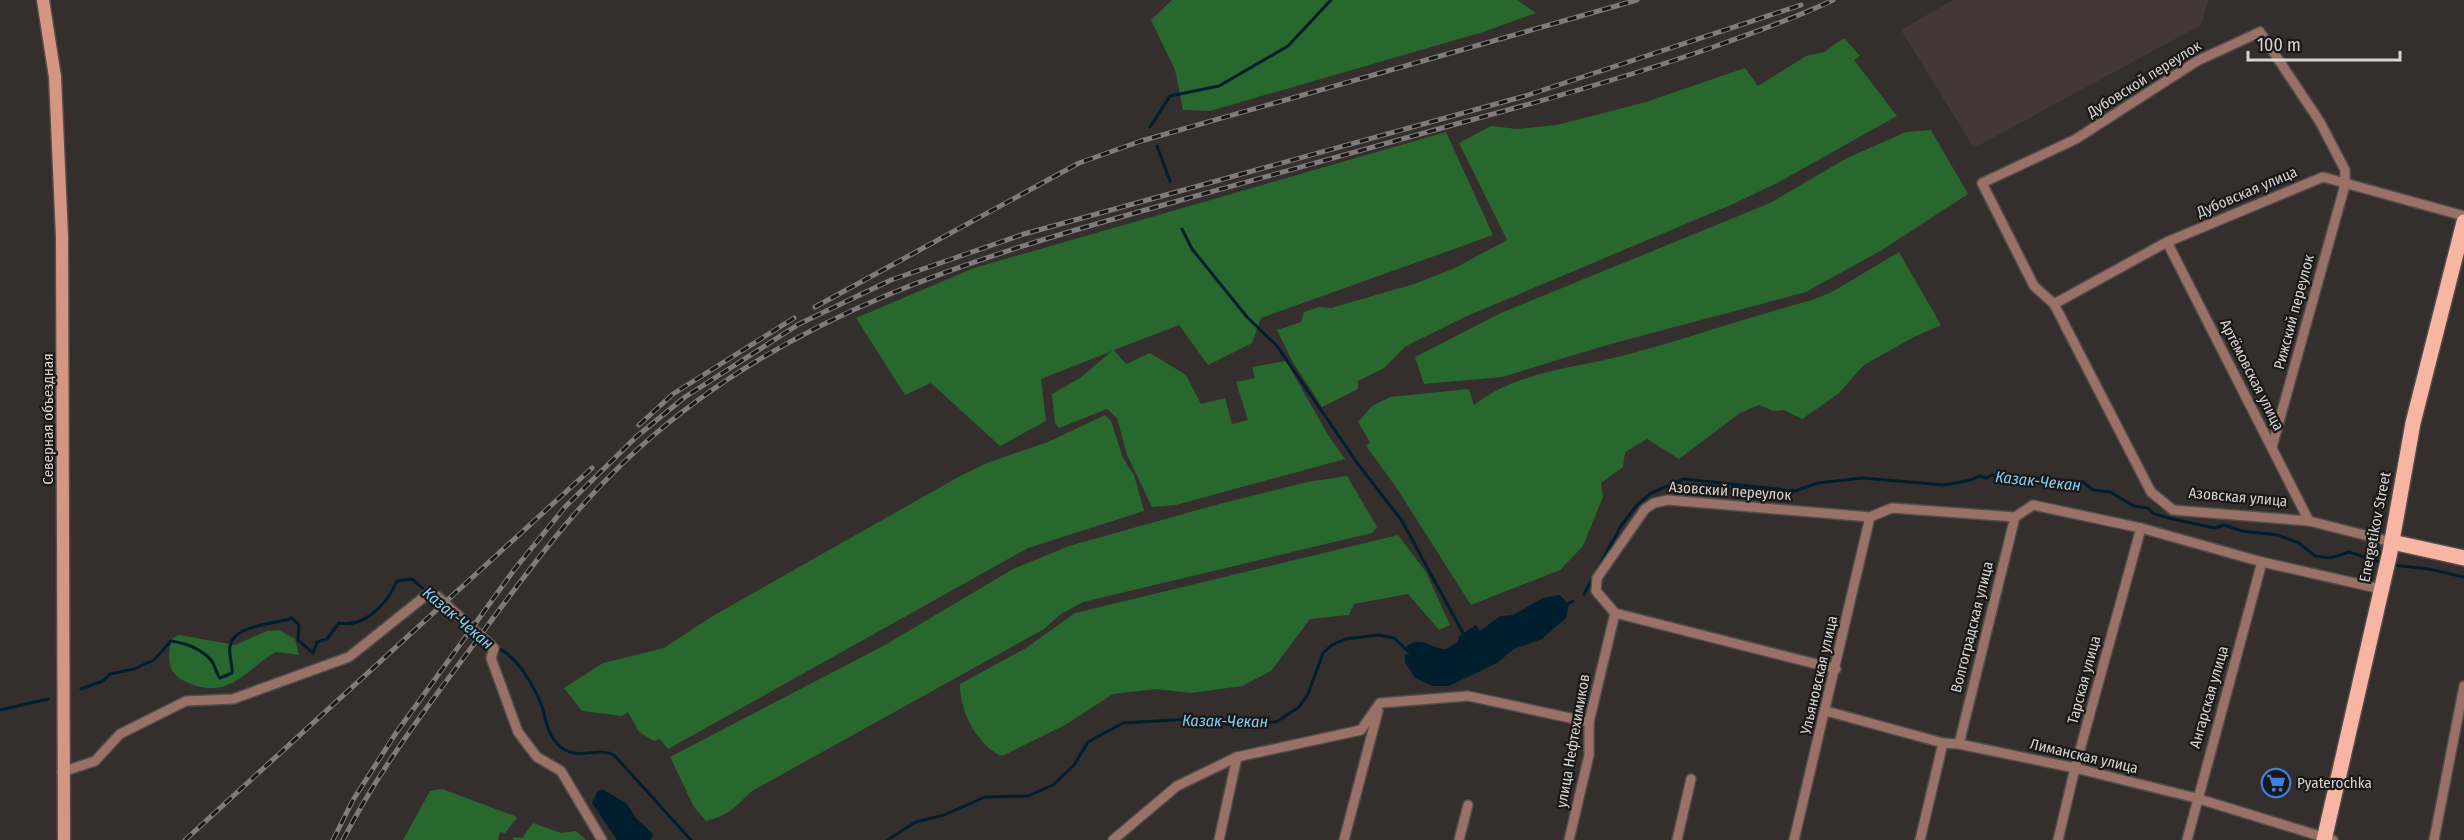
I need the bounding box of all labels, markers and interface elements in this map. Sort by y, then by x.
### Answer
scale bar [2248,24,2400,62]
text: 100 m [2257,34,2301,56]
street label: Дубовской переулок [2083,37,2204,122]
street label: Дубовская улица [2193,163,2300,222]
street label: Рижский переулок [2270,253,2318,371]
street label: Артёмовская улица [2216,316,2288,434]
street label: Северная объездная [39,353,57,485]
water label: Казак-Чекан [1994,467,2082,495]
street label: Energetikov Street [2355,470,2395,584]
street label: Азовский переулок [1668,478,1792,504]
street label: Азовская улица [2188,484,2288,510]
street label: Волгоградская улица [1947,560,1997,694]
water label: Казак-Чекан [419,583,497,653]
street label: Ульяновская улица [1796,614,1841,737]
street label: Тарская улица [2064,634,2104,726]
street label: Ангарская улица [2186,644,2232,750]
street label: улица Нефтехимиков [1552,673,1594,809]
water label: Казак-Чекан [1182,711,1268,731]
street label: Лиманская улица [2028,735,2140,777]
supermarket icon: Pyaterochka [2260,767,2292,799]
place label: Pyaterochka [2297,774,2372,792]

